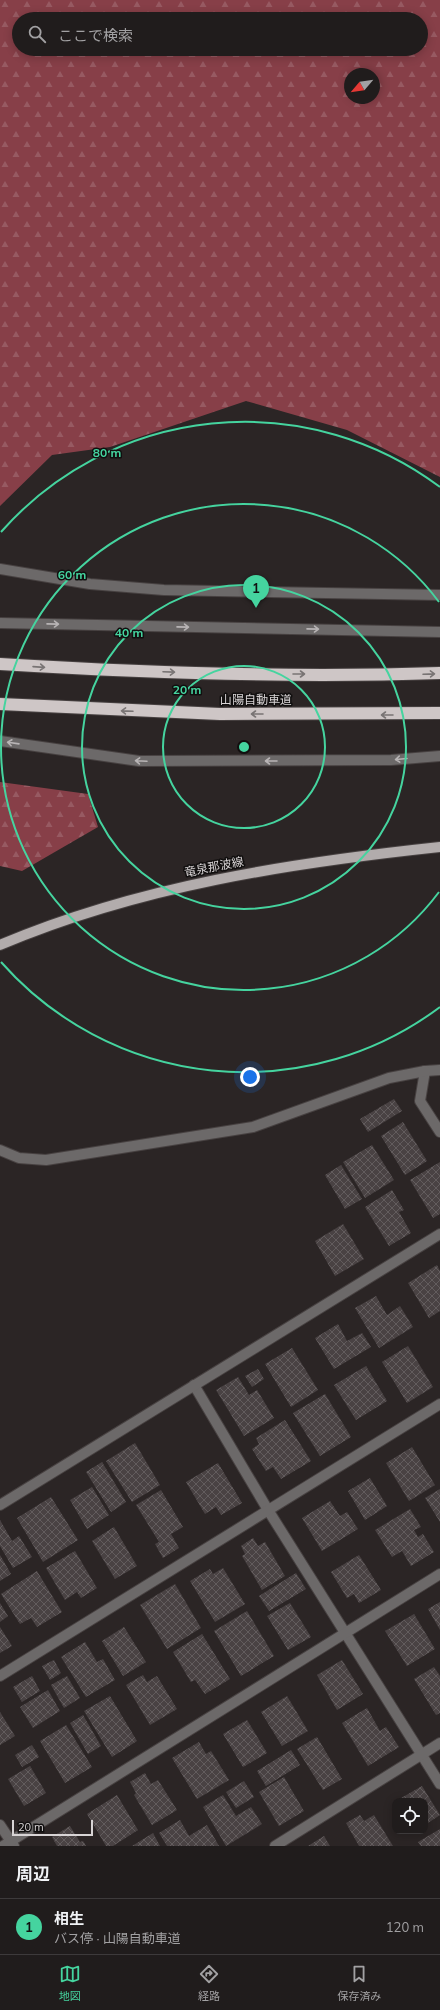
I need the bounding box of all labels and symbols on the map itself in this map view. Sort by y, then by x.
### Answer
north arrow [344,68,380,104]
text: 80 m [93,445,121,460]
text: 60 m [58,567,86,582]
pin: 1 [243,575,269,608]
one-way arrow [46,620,59,628]
one-way arrow [176,623,189,630]
text: 40 m [115,625,143,640]
one-way arrow [306,625,319,633]
one-way arrow [32,663,45,670]
one-way arrow [162,668,175,676]
one-way arrow [292,670,305,678]
one-way arrow [422,670,435,677]
text: 20 m [173,682,201,697]
street label: 山陽自動車道 [220,692,292,707]
one-way arrow [121,707,134,714]
one-way arrow [251,710,264,718]
one-way arrow [381,711,394,719]
one-way arrow [6,739,19,747]
centre of rings [237,740,251,754]
one-way arrow [395,756,408,763]
one-way arrow [135,757,148,765]
one-way arrow [265,757,278,765]
street label: 竜泉那波線 [183,853,245,880]
your location [240,1067,260,1087]
scale bar [12,1818,93,1837]

